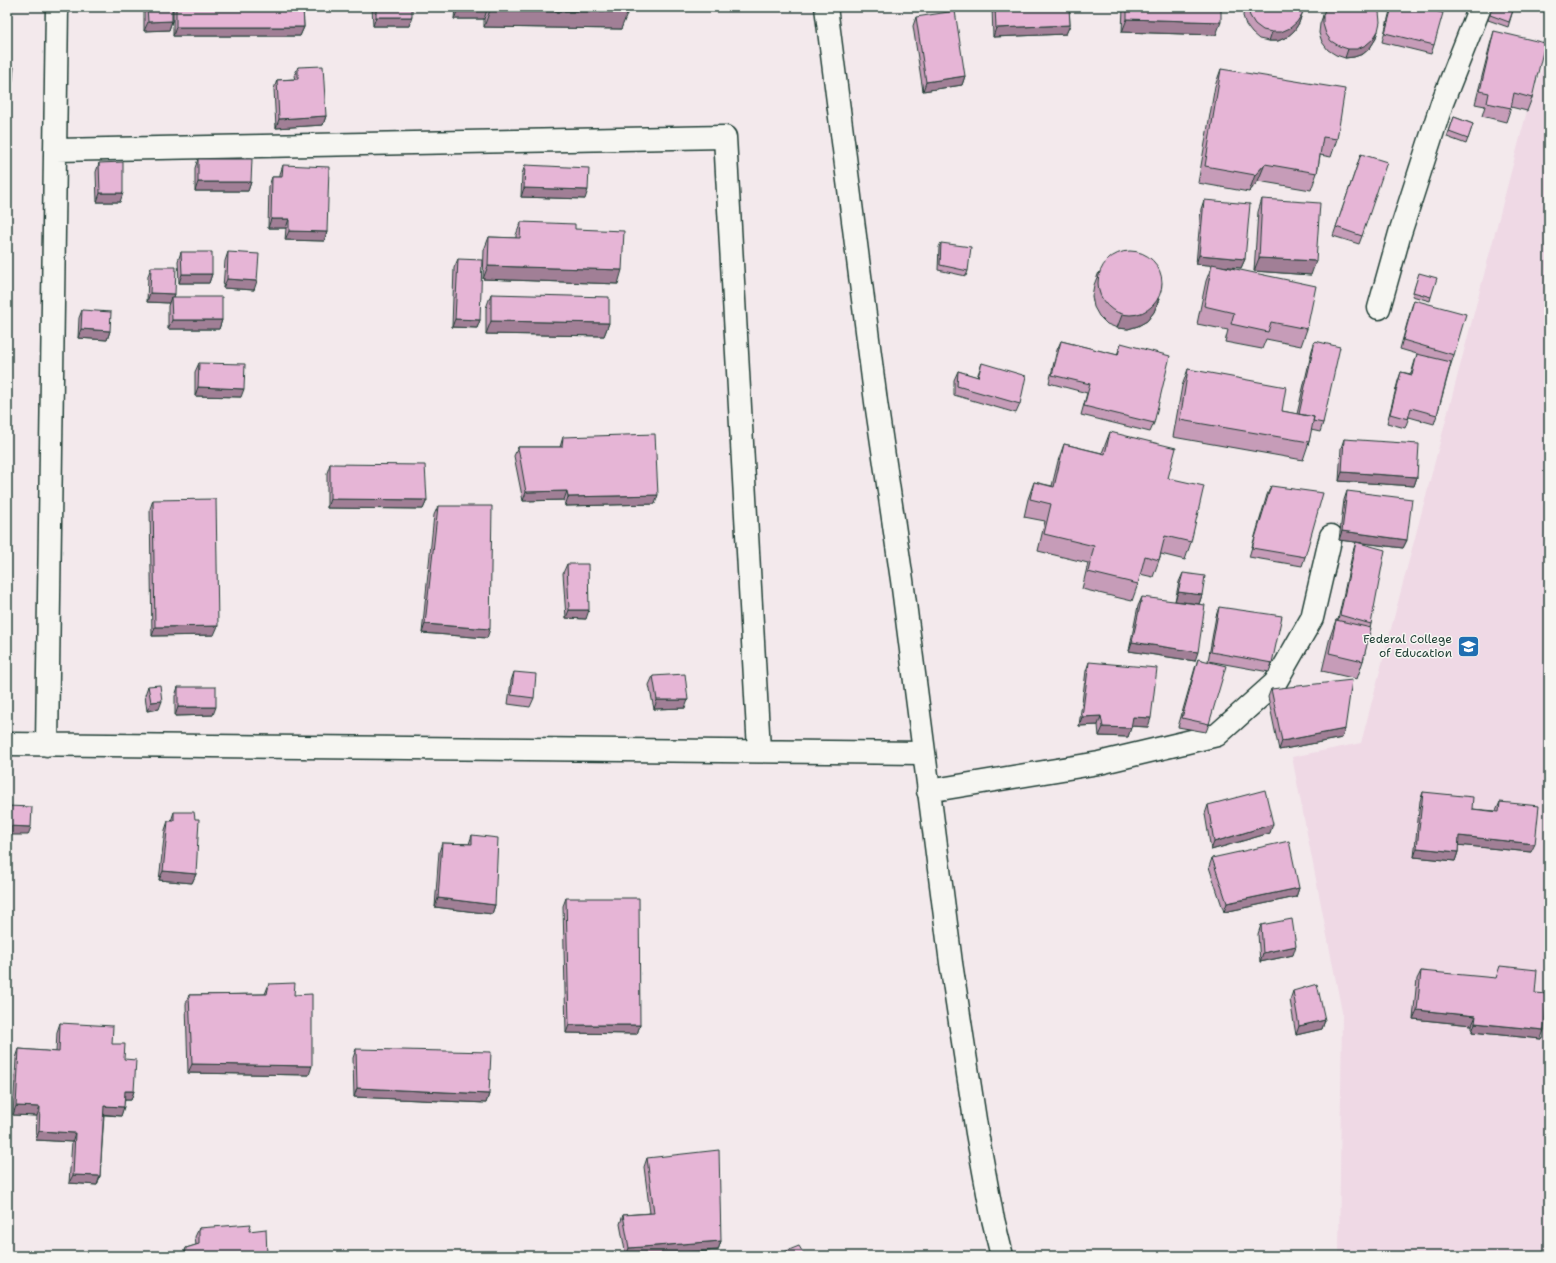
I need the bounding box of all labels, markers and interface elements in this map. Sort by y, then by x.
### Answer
place label: Federal College of Education [1363,631,1452,661]
school or university icon: Federal College of Education [1455,633,1481,659]

